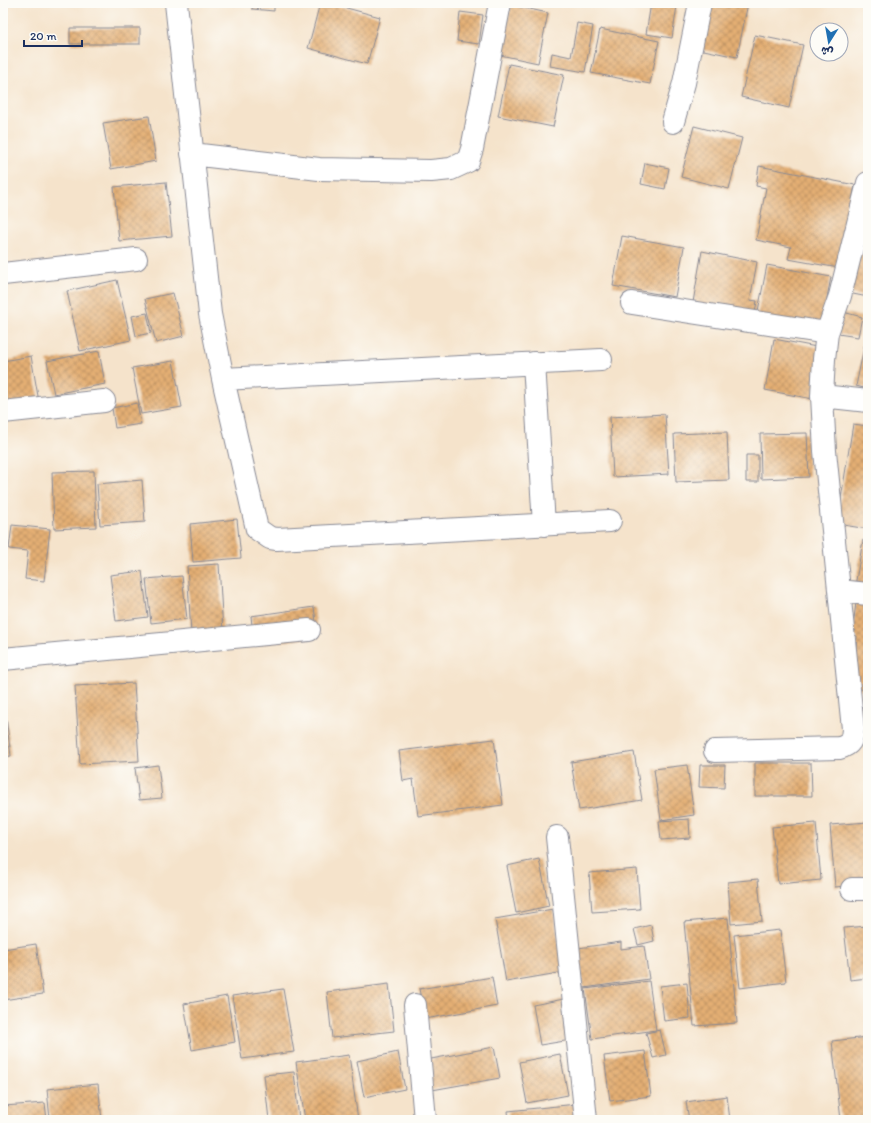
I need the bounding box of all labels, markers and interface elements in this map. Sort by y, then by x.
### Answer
scale bar [24,22,82,48]
north arrow [809,22,849,62]
text: 20 m [30,29,57,43]
text: ش [820,44,834,59]

